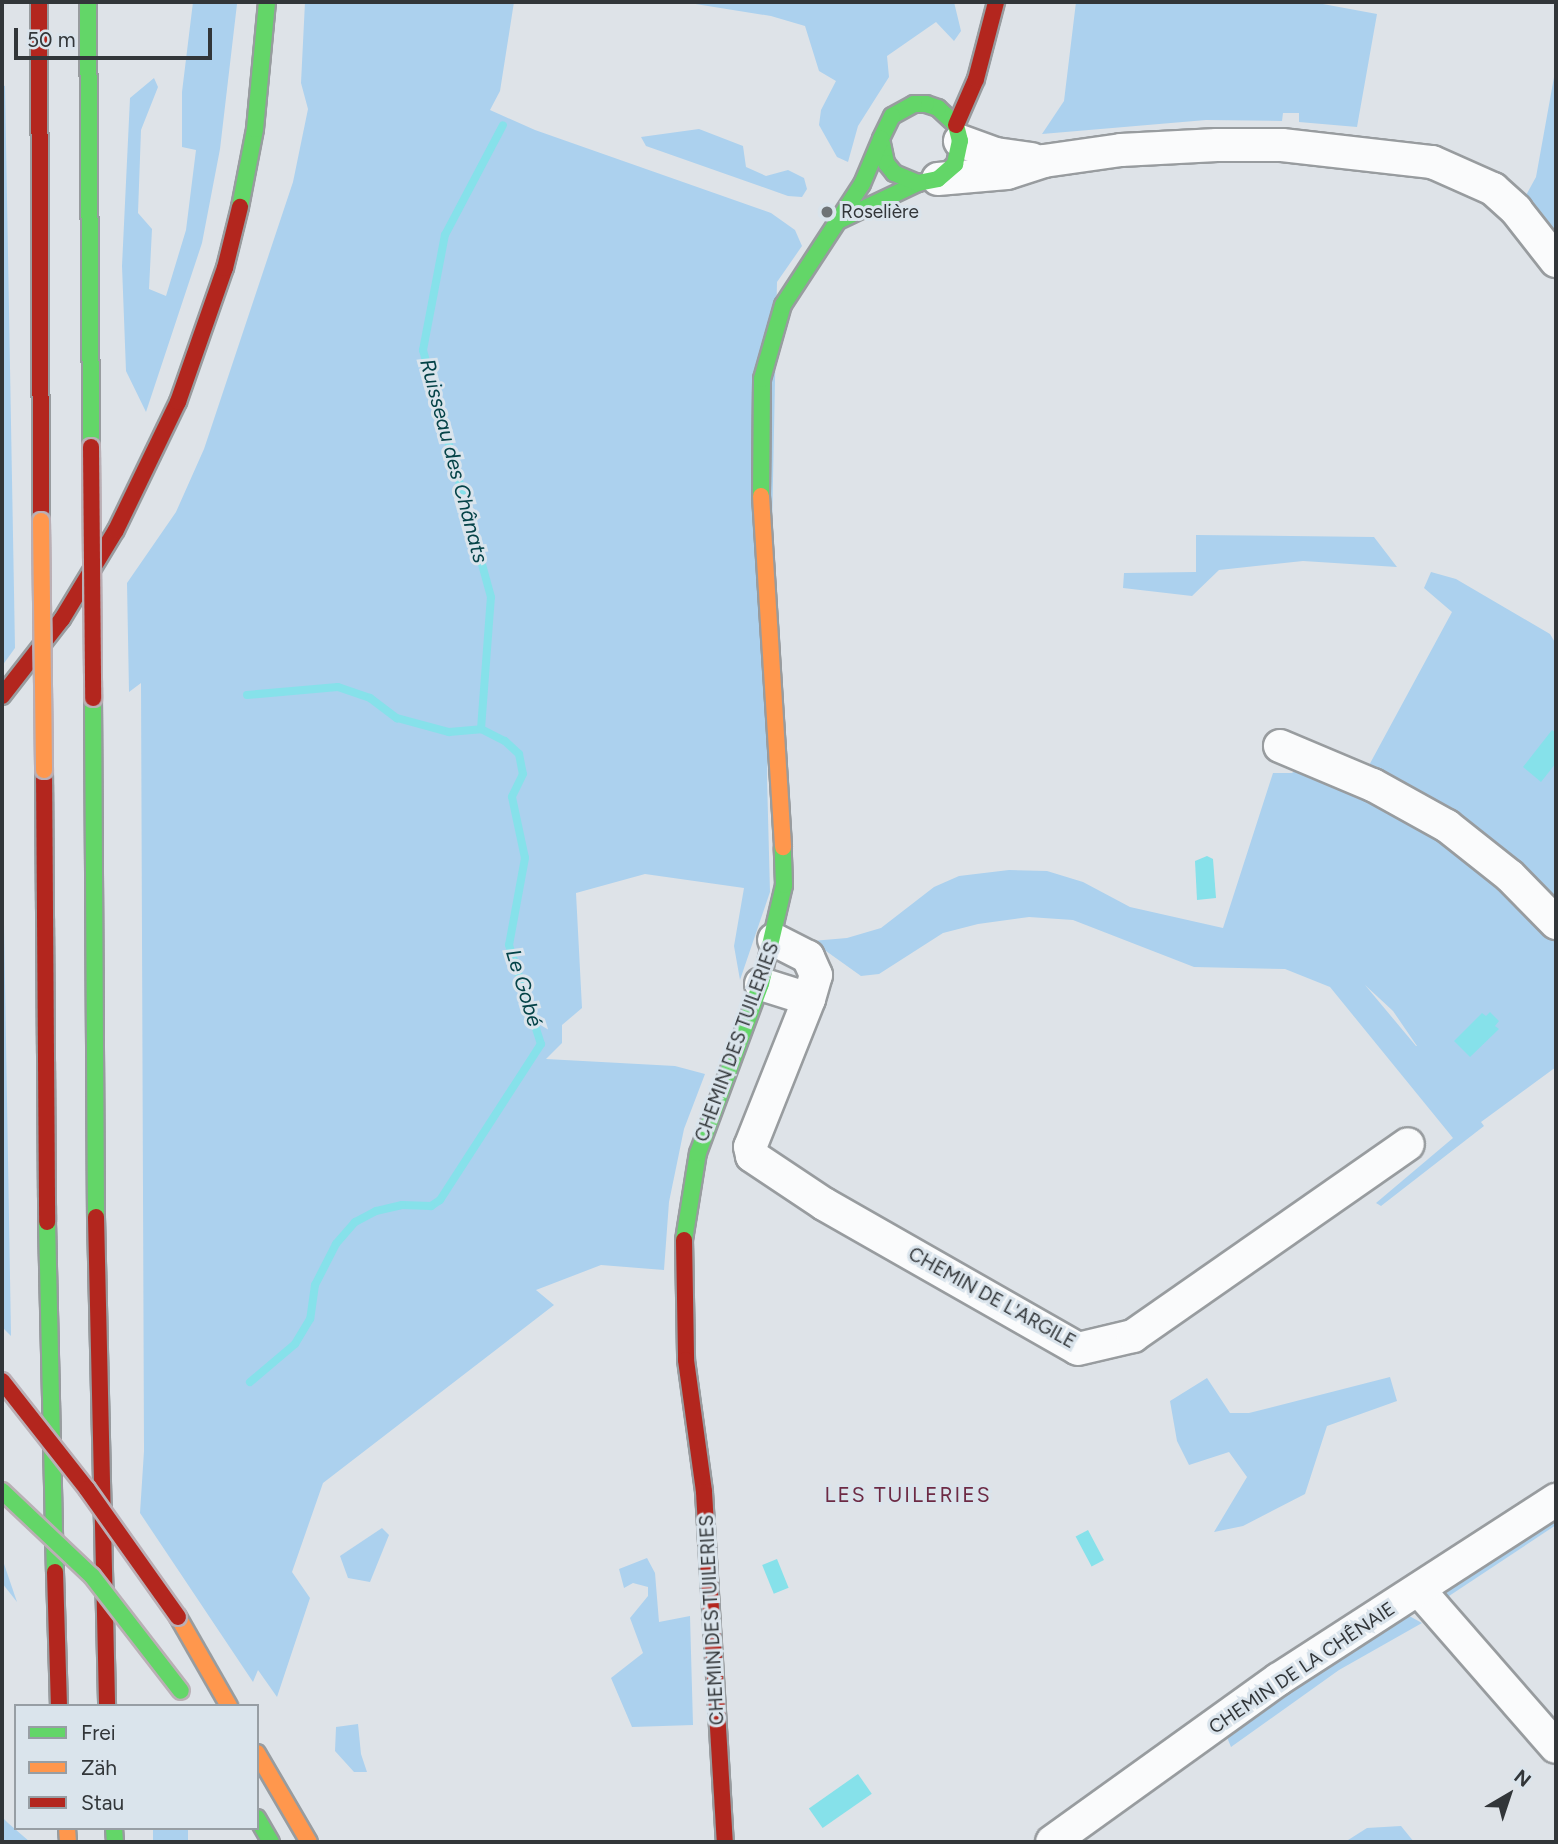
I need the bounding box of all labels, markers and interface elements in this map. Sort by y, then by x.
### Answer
scale bar [18,14,215,58]
text: 50 m [27,27,76,52]
place label: Roselière [841,201,919,223]
marker: Roselière [819,204,835,220]
water label: Ruisseau des Chânats [415,356,493,566]
street label: CHEMIN DES TUILERIES [690,939,784,1145]
water label: Le Gobé [500,946,548,1030]
street label: CHEMIN DE L'ARGILE [904,1243,1080,1353]
district label: LES TUILERIES [826,1482,990,1508]
street label: CHEMIN DES TUILERIES [695,1514,729,1726]
street label: CHEMIN DE LA CHÊNAIE [1205,1597,1399,1739]
legend [14,1704,259,1830]
text: Frei [81,1720,116,1745]
text: Zäh [81,1755,117,1780]
north arrow [1474,1760,1544,1830]
text: N [1510,1765,1535,1792]
text: Stau [81,1790,124,1815]

